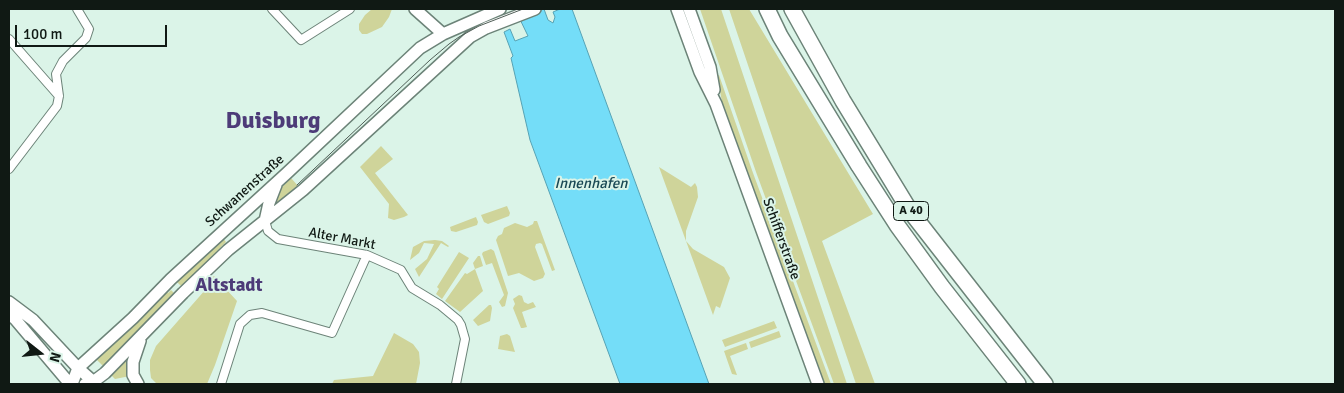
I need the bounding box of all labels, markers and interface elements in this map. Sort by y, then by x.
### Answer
scale bar [18,15,170,47]
text: 100 m [23,25,63,43]
district label: Duisburg [225,108,321,136]
street label: Schwanenstraße [202,151,288,231]
water label: Innenhafen [555,175,627,193]
street label: Schifferstraße [758,196,804,282]
road number: A 40 [894,202,928,220]
street label: Alter Markt [307,224,377,254]
district label: Altstadt [195,275,263,297]
north arrow [15,328,65,378]
text: N [45,350,64,364]

